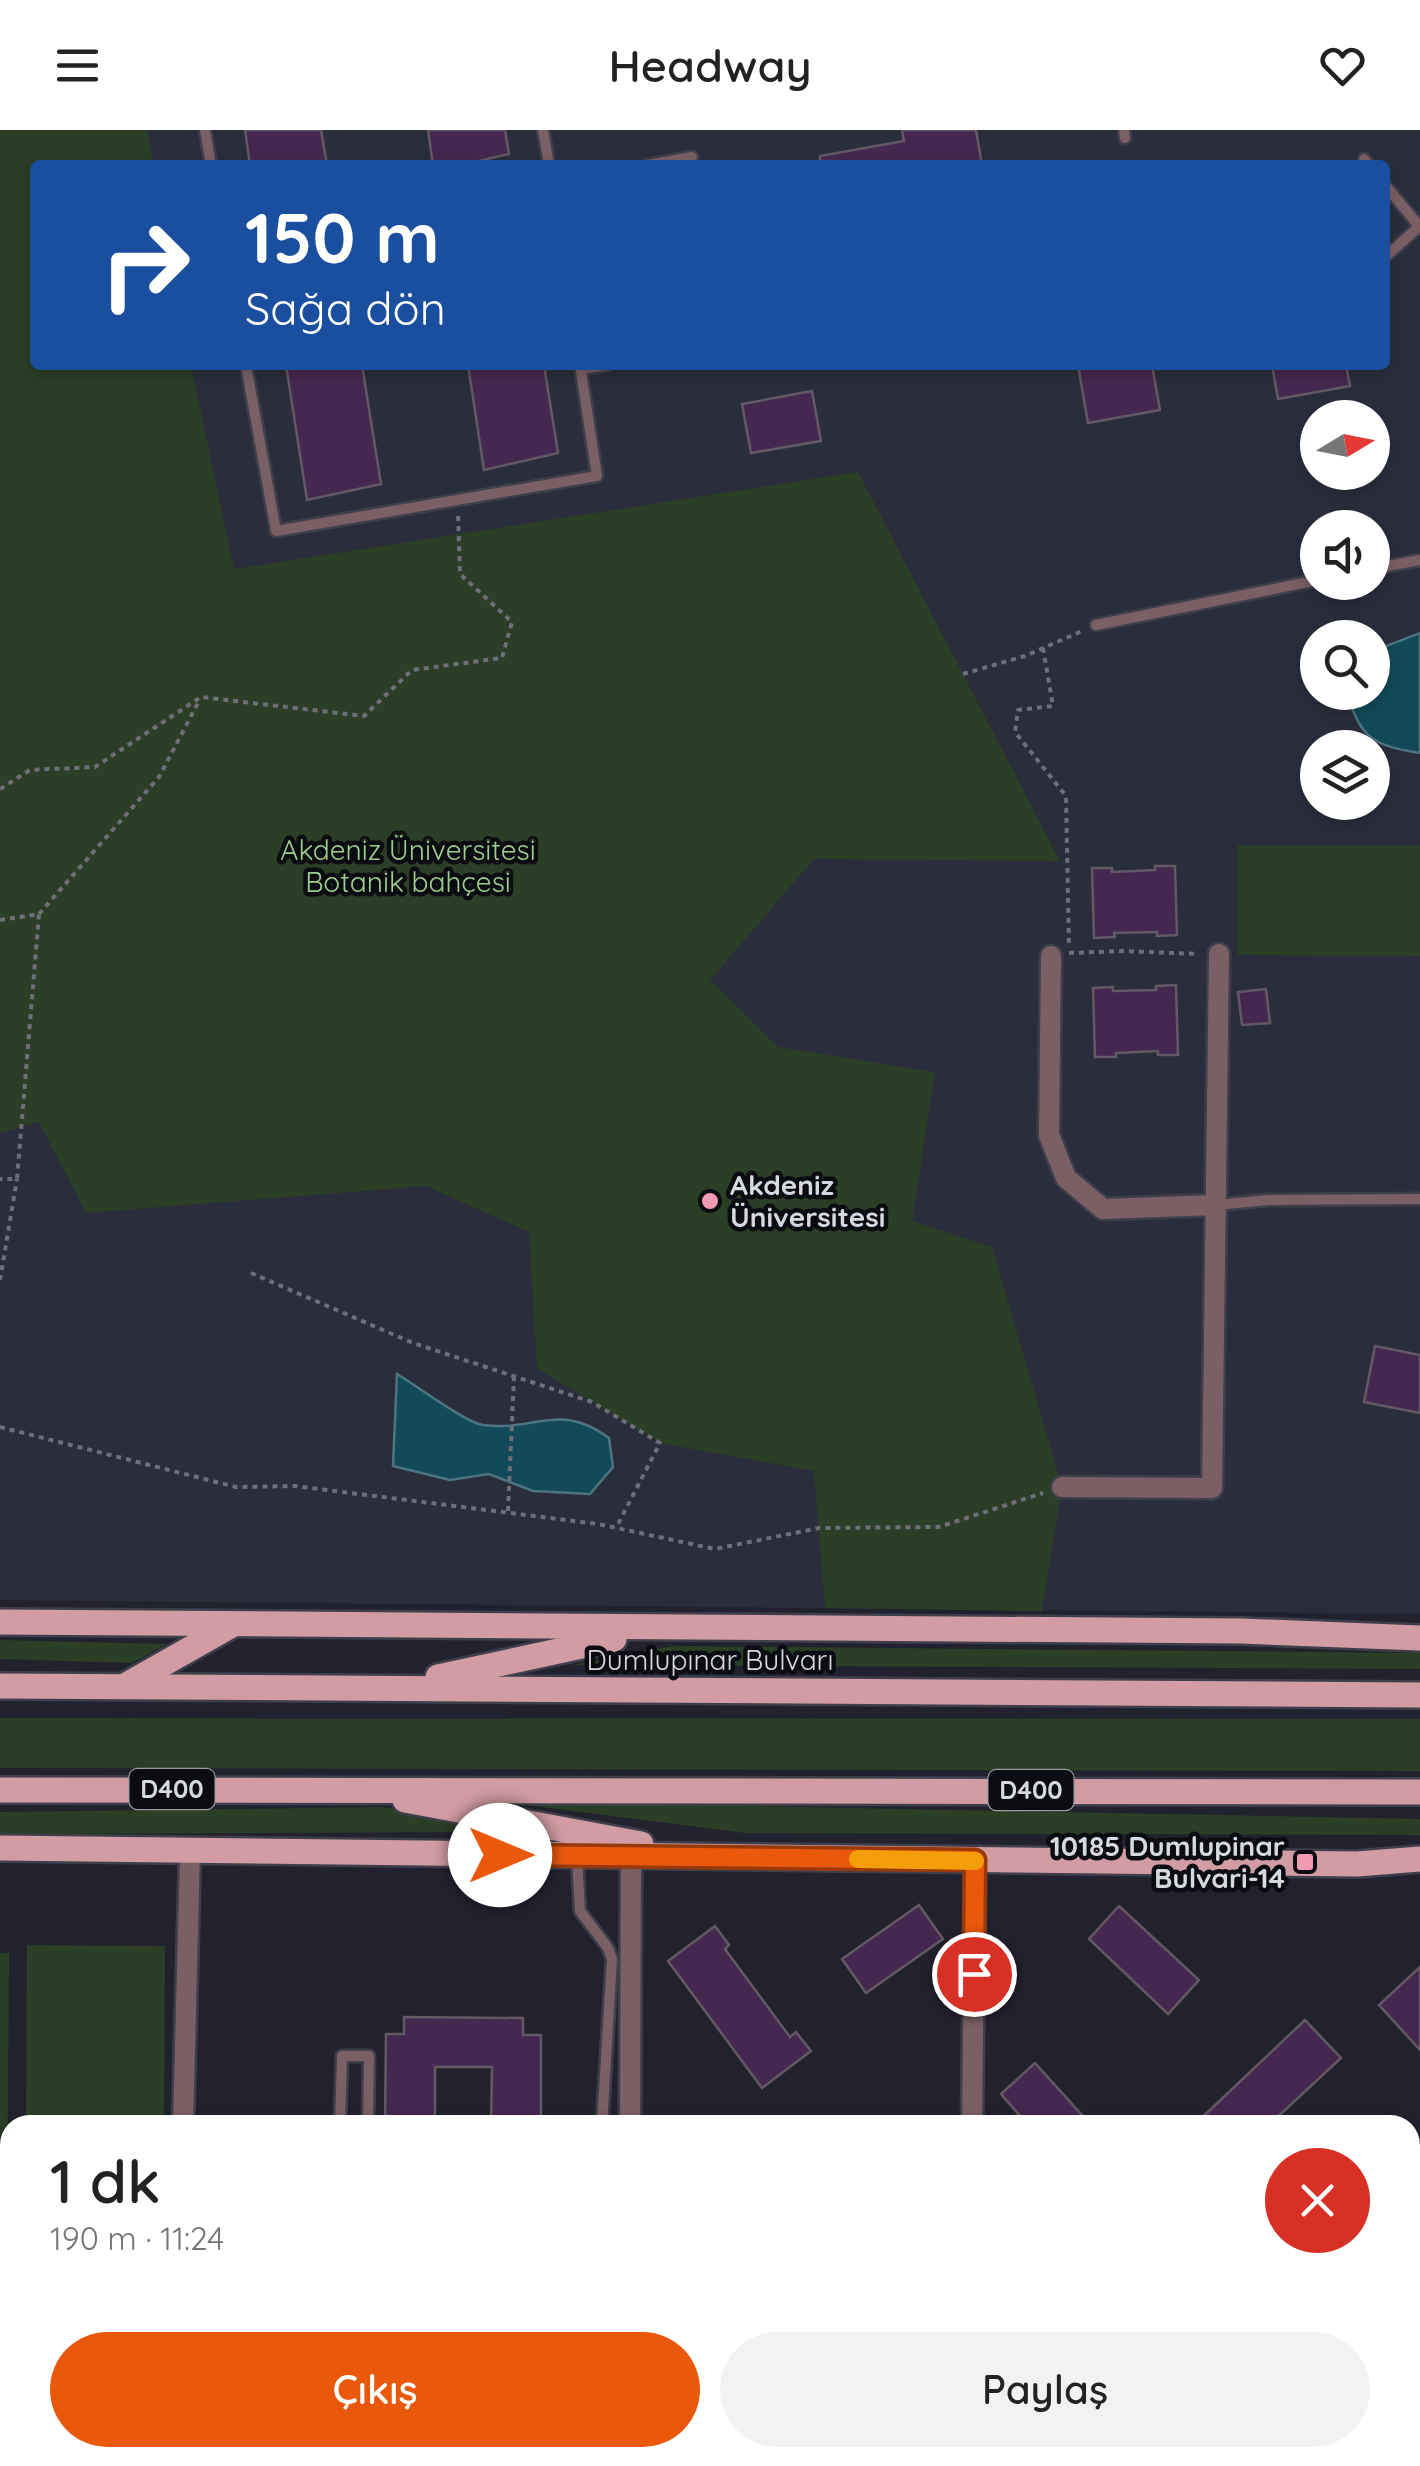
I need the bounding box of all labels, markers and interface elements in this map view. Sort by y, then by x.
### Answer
text: Headway [608,37,812,93]
icon: menu [50,38,105,93]
icon: heart [1315,38,1370,93]
text: 150 m [245,193,440,281]
icon: right [80,200,210,330]
text: Sağa dön [245,280,446,336]
north arrow [1300,400,1390,490]
map controls [1300,400,1390,820]
button: sound [1300,510,1390,600]
button: search [1300,620,1390,710]
button: layers [1300,730,1390,820]
park label: Akdeniz Üniversitesi Botanik bahçesi [280,832,536,899]
place label: Akdeniz Üniversitesi [730,1167,885,1234]
marker: Akdeniz Üniversitesi [699,1190,721,1212]
street label: Dumlupınar Bulvarı [587,1642,833,1677]
road number: D400 [130,1769,214,1809]
road number: D400 [988,1770,1074,1810]
position arrow [448,1803,552,1907]
place label: 10185 Dumlupinar Bulvari-14 [1050,1828,1285,1895]
marker: 10185 Dumlupinar Bulvari-14 [1294,1851,1316,1873]
pin [932,1932,1017,2017]
icon: arrive [947,1947,1002,2002]
text: 1 dk [50,2143,160,2218]
button: close [1265,2148,1370,2253]
text: 190 m · 11:24 [50,2218,224,2258]
button: Çıkış [50,2332,700,2447]
button: Paylaş [720,2332,1370,2447]

